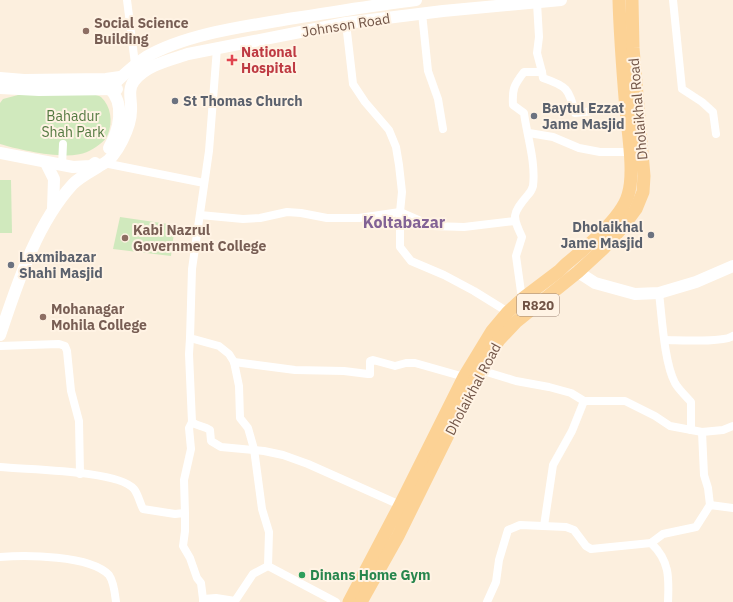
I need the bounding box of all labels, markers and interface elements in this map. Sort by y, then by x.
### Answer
street label: Johnson Road [301,9,391,41]
place label: Social Science Building [94,14,189,48]
marker: Social Science Building [81,26,91,36]
place label: National Hospital [241,43,297,77]
marker: National Hospital [226,54,238,66]
street label: Dholaikhal Road [625,57,651,161]
place label: St Thomas Church [183,92,303,110]
marker: St Thomas Church [170,96,180,106]
place label: Baytul Ezzat Jame Masjid [542,99,625,133]
park label: Bahadur Shah Park [41,107,105,141]
marker: Baytul Ezzat Jame Masjid [529,111,539,121]
district label: Koltabazar [363,212,446,232]
place label: Dholaikhal Jame Masjid [561,218,643,252]
place label: Kabi Nazrul Government College [133,221,266,255]
marker: Dholaikhal Jame Masjid [646,230,656,240]
marker: Kabi Nazrul Government College [120,233,130,243]
place label: Laxmibazar Shahi Masjid [19,248,103,282]
marker: Laxmibazar Shahi Masjid [6,260,16,270]
road number: R820 [517,294,559,316]
place label: Mohanagar Mohila College [51,300,147,334]
marker: Mohanagar Mohila College [38,312,48,322]
street label: Dholaikhal Road [441,340,505,438]
place label: Dinans Home Gym [310,566,431,584]
marker: Dinans Home Gym [297,570,307,580]

